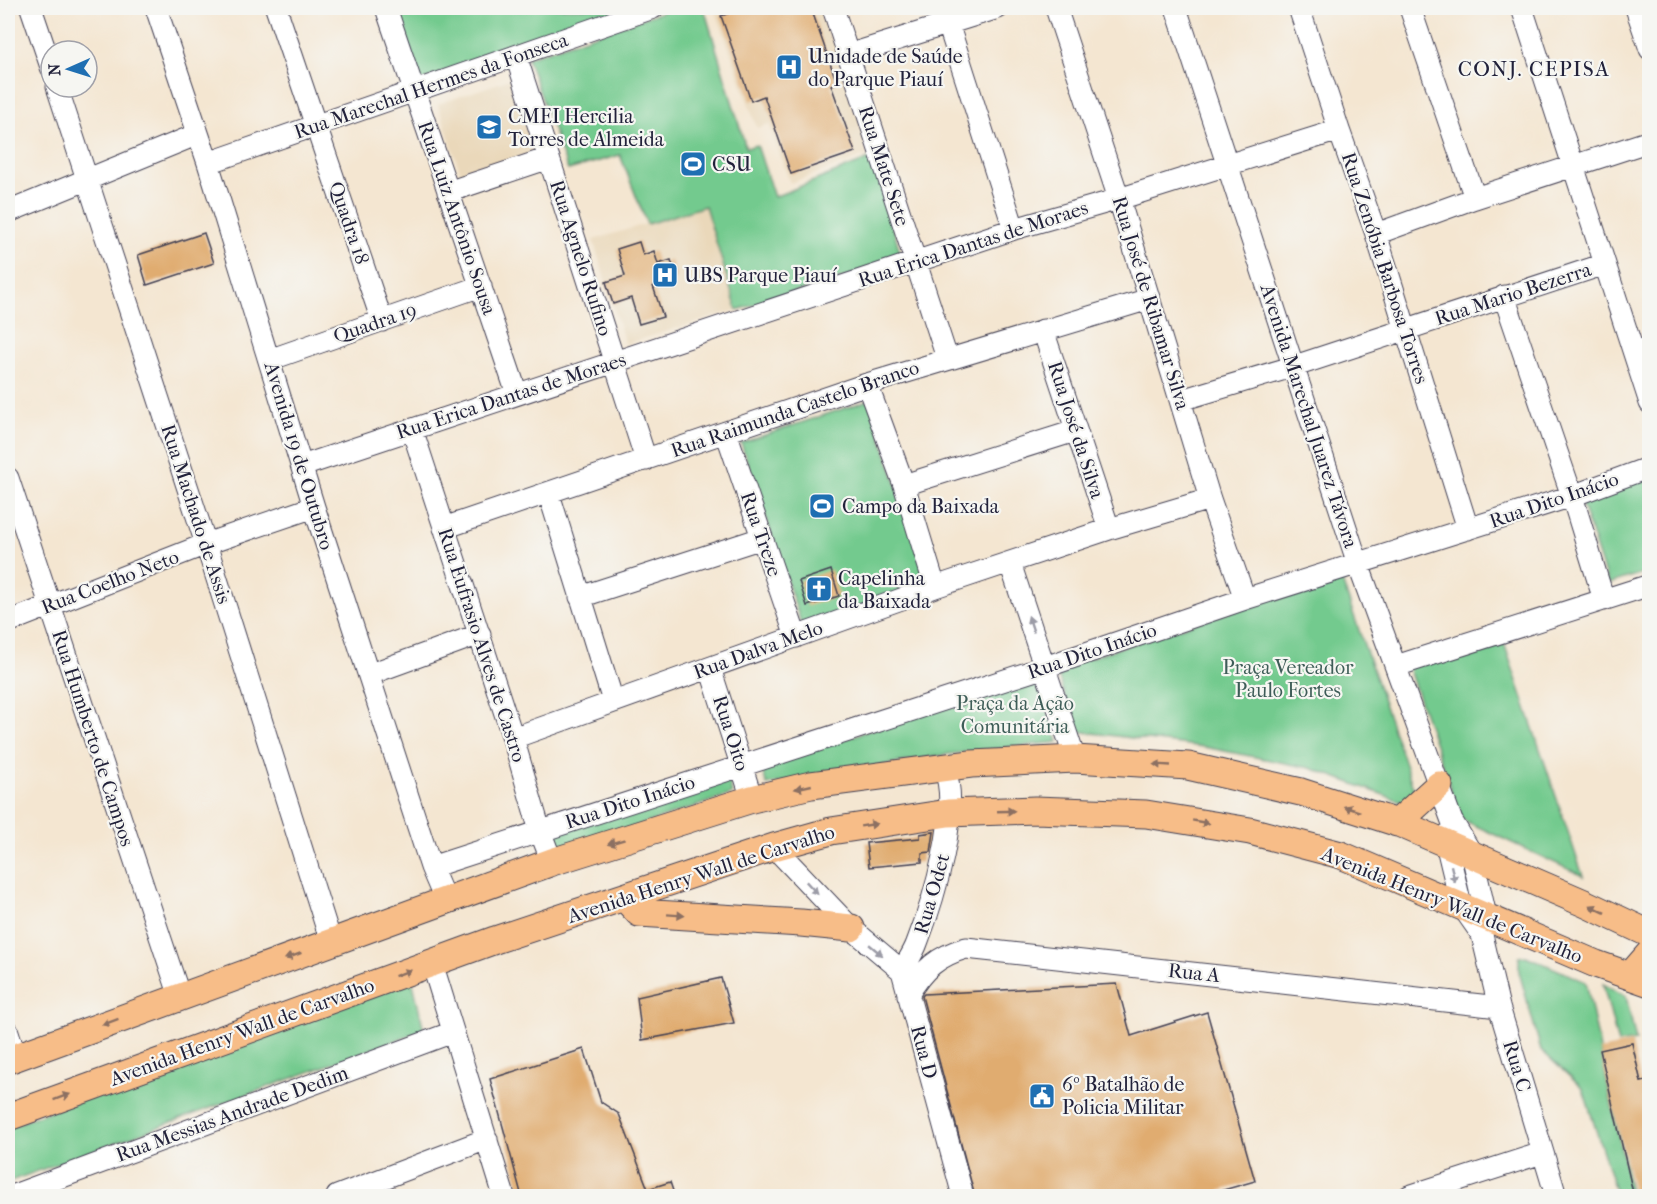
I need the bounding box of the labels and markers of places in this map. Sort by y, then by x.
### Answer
place label: Unidade de Saúde do Parque Piauí [808,45,963,91]
hospital icon: Unidade de Saúde do Parque Piauí [774,52,804,82]
place label: CMEI Hercilia Torres de Almeida [508,105,665,151]
school or university icon: CMEI Hercilia Torres de Almeida [474,112,504,142]
sports icon: CSU [678,149,708,179]
place label: CSU [712,153,752,176]
hospital icon: UBS Parque Piauí [650,260,680,290]
place label: UBS Parque Piauí [684,264,838,287]
sports icon: Campo da Baixada [807,491,837,521]
place label: Campo da Baixada [842,495,1000,518]
place label: Capelinha da Baixada [838,567,931,613]
church icon: Capelinha da Baixada [804,574,834,604]
place label: 6º Batalhão de Policia Militar [1062,1073,1185,1119]
public building icon: 6º Batalhão de Policia Militar [1027,1081,1057,1111]

